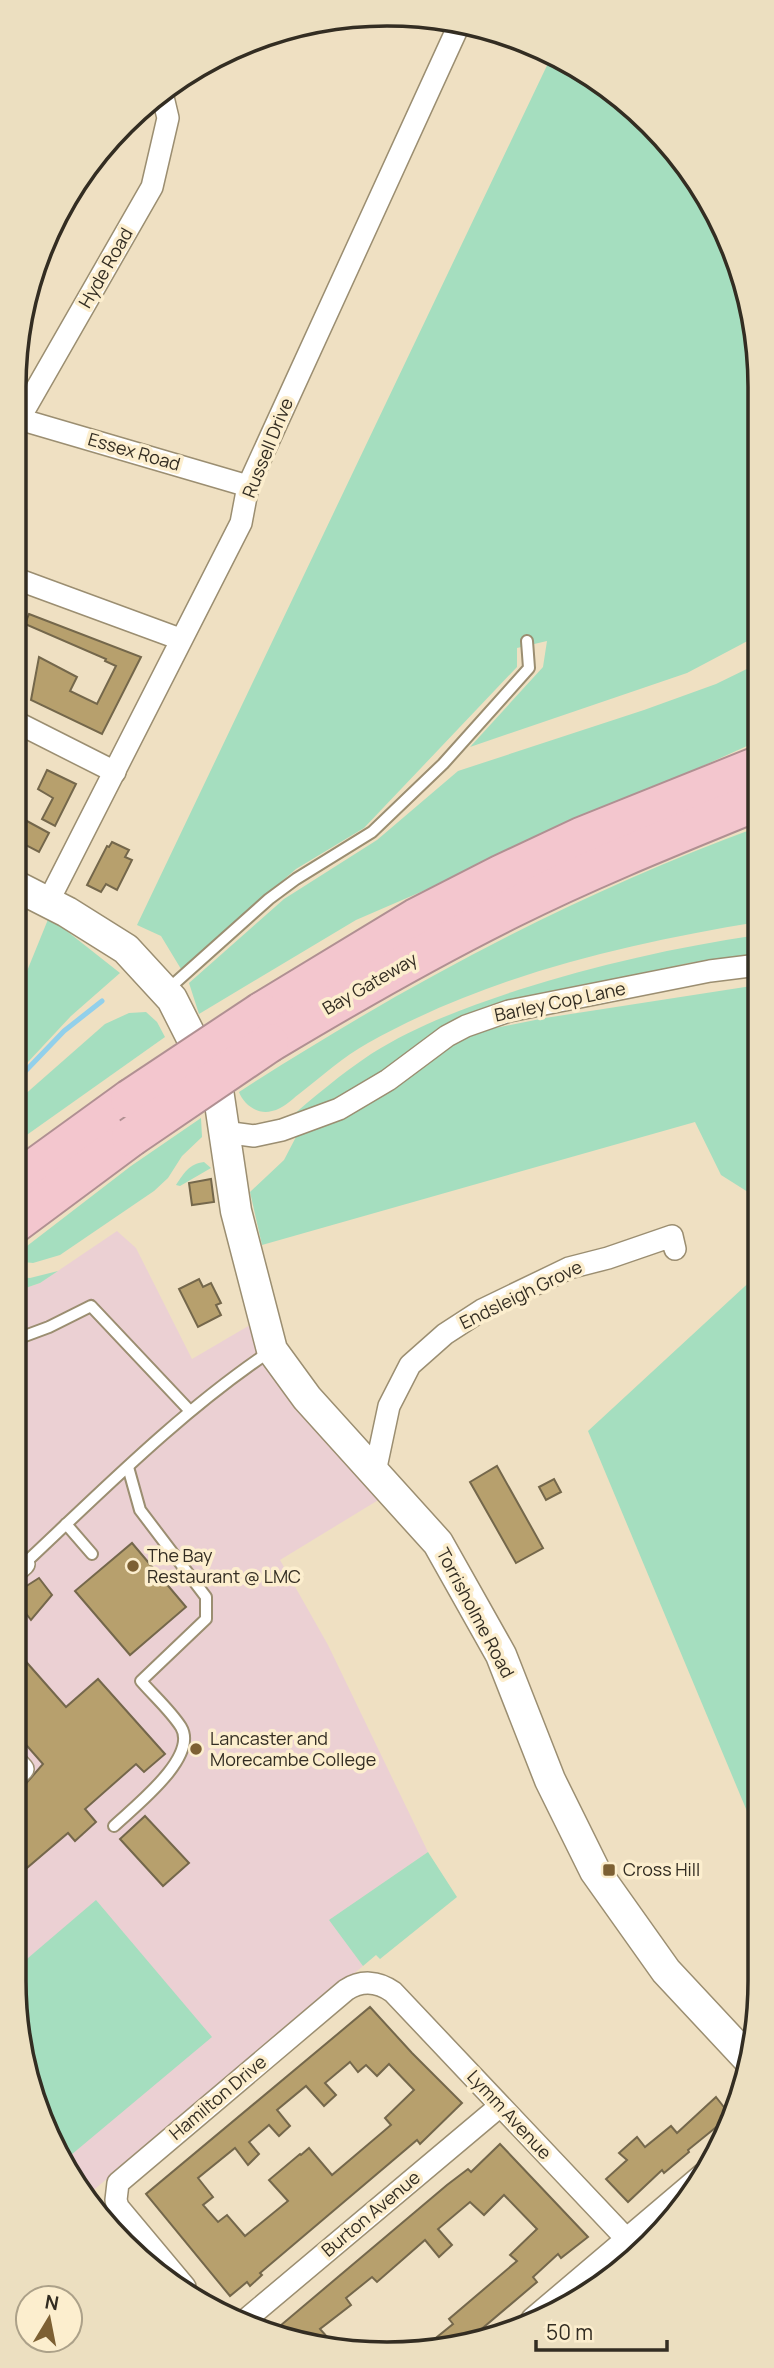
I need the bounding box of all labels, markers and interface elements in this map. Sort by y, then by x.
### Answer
street label: Hyde Road [73,223,138,312]
street label: Russell Drive [236,394,298,501]
street label: Essex Road [85,426,183,476]
street label: Bay Gateway [318,946,422,1020]
street label: Barley Cop Lane [492,975,627,1027]
street label: Endsleigh Grove [455,1254,586,1334]
place label: The Bay Restaurant @ LMC [147,1543,301,1588]
street label: Torrisholme Road [431,1543,520,1682]
marker: The Bay Restaurant @ LMC [125,1558,141,1574]
place label: Lancaster and Morecambe College [210,1726,376,1771]
marker: Lancaster and Morecambe College [188,1741,204,1757]
place label: Cross Hill [623,1857,700,1881]
marker: Cross Hill [601,1862,617,1878]
street label: Hamilton Drive [164,2050,271,2145]
street label: Lymm Avenue [462,2065,557,2164]
street label: Burton Avenue [316,2165,425,2262]
north arrow [14,2284,84,2354]
text: N [43,2288,61,2316]
scale bar [536,2308,667,2352]
text: 50 m [546,2318,593,2346]

